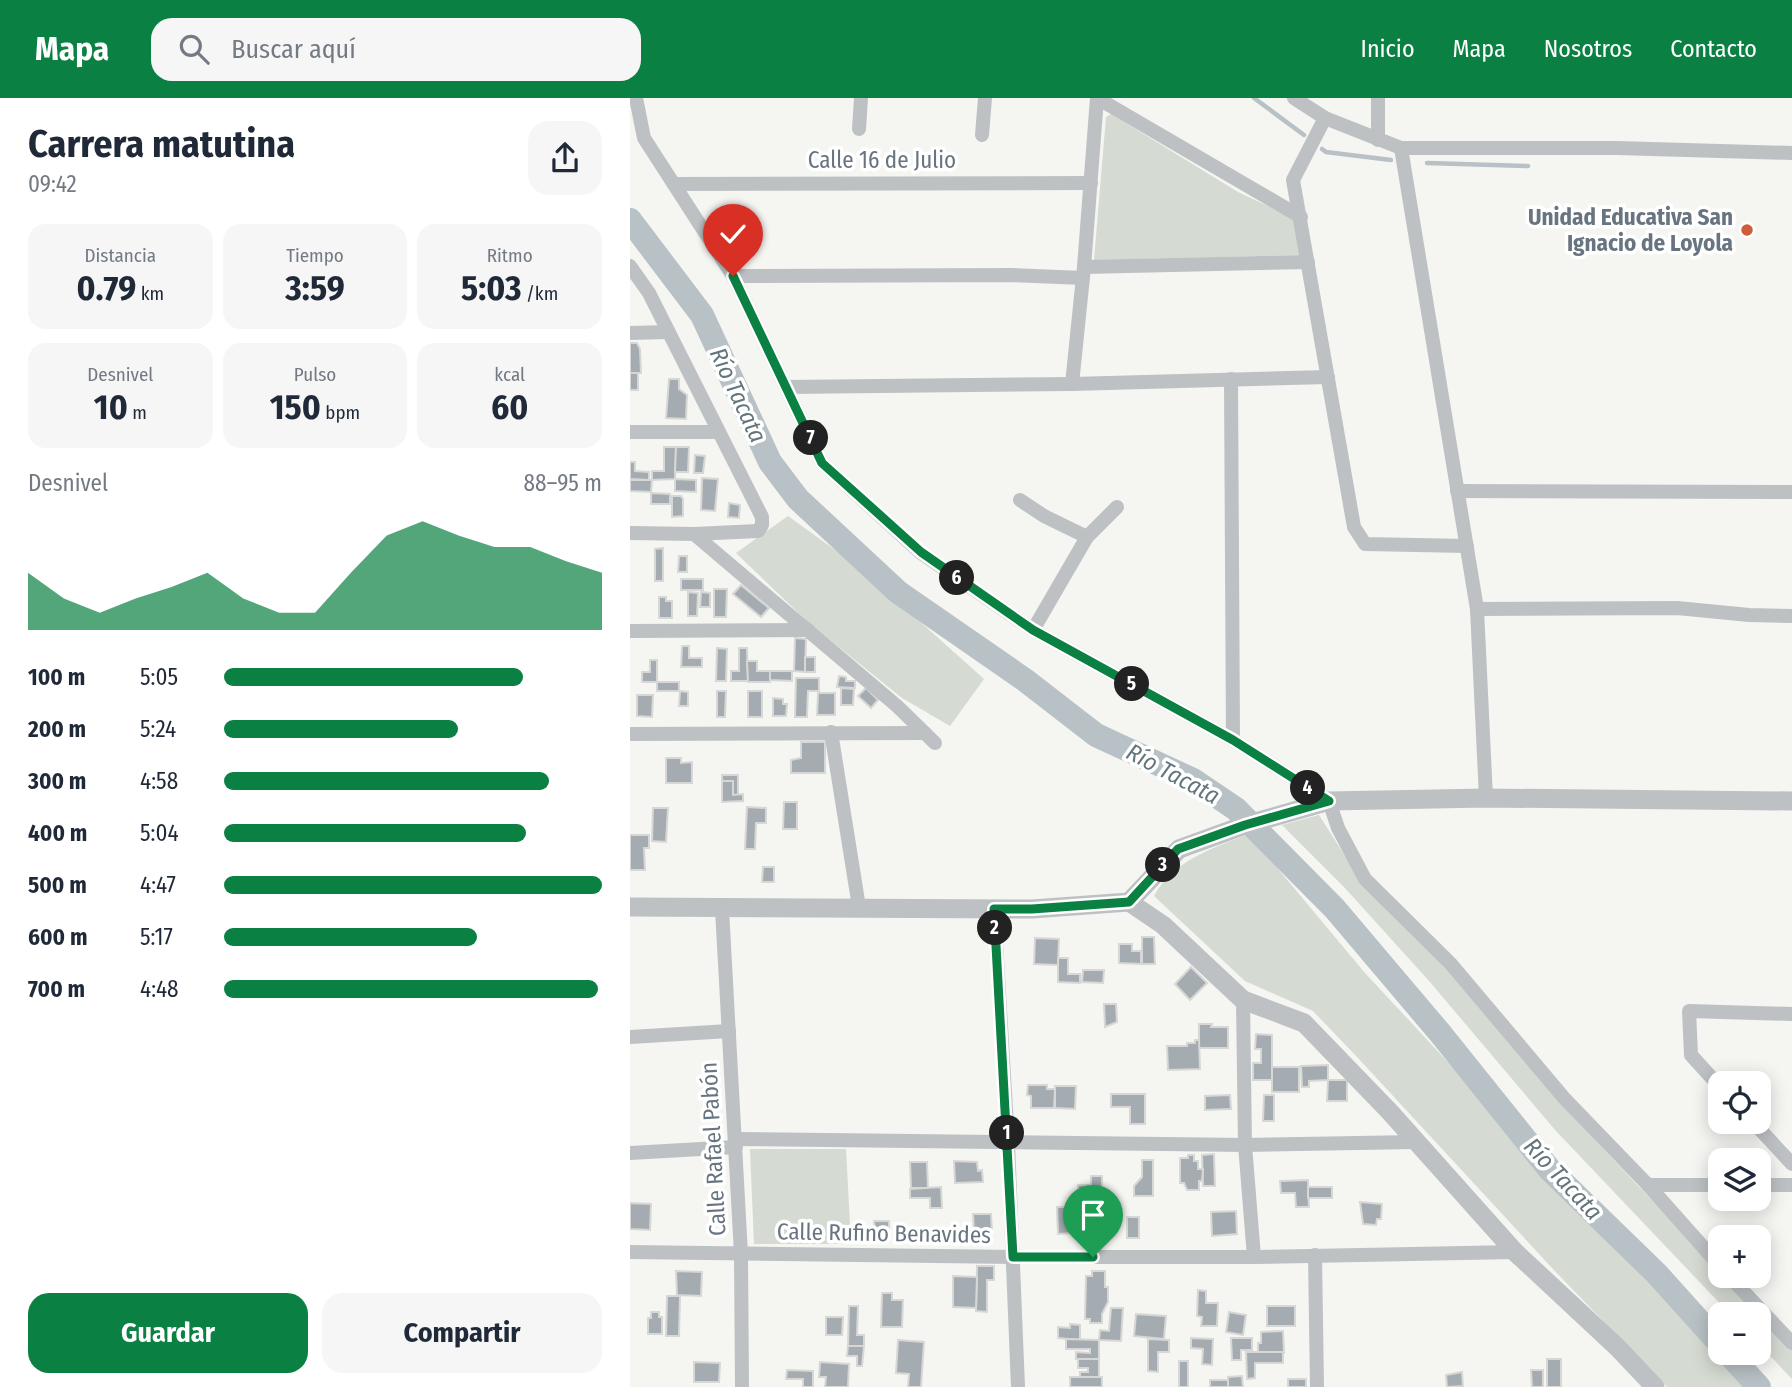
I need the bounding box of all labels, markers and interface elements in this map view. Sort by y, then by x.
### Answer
search box [151,18,641,81]
text: Mapa [35,29,109,69]
icon: search [175,30,213,68]
text: Buscar aquí [231,34,356,65]
text: Inicio [1361,35,1415,63]
text: Mapa [1453,35,1506,63]
text: Nosotros [1544,35,1632,63]
text: Contacto [1670,35,1757,63]
text: Carrera matutina [28,121,295,167]
button: share [528,121,602,195]
street label: Calle 16 de Julio [808,146,956,174]
text: 09:42 [28,170,77,198]
place label: Unidad Educativa San Ignacio de Loyola [1528,203,1733,257]
pin [703,204,763,276]
icon: check [714,215,752,253]
marker: Unidad Educativa San Ignacio de Loyola [1739,222,1755,238]
text: Distancia [85,244,156,267]
text: Tiempo [286,244,344,267]
text: Ritmo [487,244,533,267]
text: 0.79 [76,267,136,309]
text: 3:59 [285,267,345,309]
text: 5:03 [461,267,522,309]
text: km [136,282,164,305]
text: /km [522,282,558,305]
water label: Río Tacata [704,343,772,447]
text: Desnivel [87,363,153,386]
text: Pulso [294,363,336,386]
text: kcal [494,363,525,386]
text: 10 [94,386,128,428]
text: 150 [270,386,321,428]
text: 60 [491,386,528,428]
text: m [128,401,147,424]
text: bpm [321,401,360,424]
pin: 7 [794,420,828,456]
text: 7 [806,426,815,449]
text: Desnivel [28,469,108,497]
text: 88–95 m [524,469,602,497]
pin: 6 [940,560,974,596]
text: 6 [952,566,961,589]
text: 100 m [28,663,85,691]
text: 5:05 [140,663,178,691]
pin: 5 [1114,666,1150,702]
text: 5 [1127,672,1136,695]
text: 200 m [28,715,86,743]
text: 5:24 [140,715,176,743]
water label: Río Tacata [1122,738,1224,810]
text: 300 m [28,767,86,795]
text: 4:58 [140,767,178,795]
pin: 4 [1290,770,1326,806]
text: 4 [1303,776,1312,799]
text: 400 m [28,819,87,847]
text: 5:04 [140,819,179,847]
pin: 3 [1146,848,1180,882]
text: 3 [1158,853,1167,876]
text: 500 m [28,871,87,899]
text: 4:47 [140,871,176,899]
pin: 2 [978,910,1012,946]
text: 2 [990,916,999,939]
text: 600 m [28,923,87,951]
text: 5:17 [140,923,173,951]
text: 700 m [28,975,85,1003]
text: 4:48 [140,975,179,1003]
street label: Calle Rafael Pabón [694,1061,732,1237]
map controls [1708,1071,1771,1365]
button: locate [1708,1071,1771,1134]
pin: 1 [990,1116,1024,1150]
text: 1 [1002,1121,1011,1144]
water label: Río Tacata [1518,1132,1608,1226]
button: layers [1708,1148,1771,1211]
pin [1063,1185,1123,1257]
icon: arrive [1074,1196,1112,1234]
street label: Calle Rufino Benavides [777,1217,991,1249]
button: + [1708,1225,1771,1288]
button: Guardar [28,1293,308,1373]
button: Compartir [322,1293,602,1373]
button: − [1708,1302,1771,1365]

